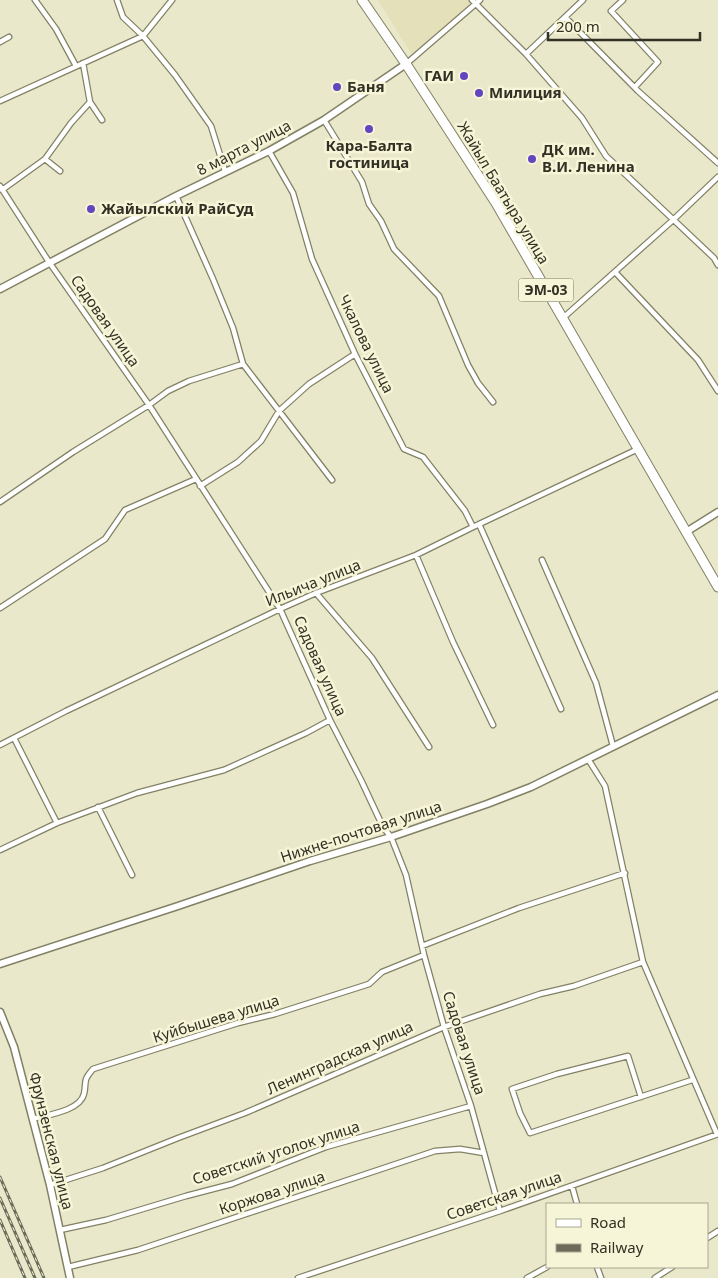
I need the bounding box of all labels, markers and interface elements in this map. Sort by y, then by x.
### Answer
scale bar [548,10,700,42]
text: 200 m [556,16,600,36]
place label: ГАИ [424,65,454,85]
marker: ГАИ [458,70,470,82]
place label: Баня [347,76,385,96]
marker: Баня [331,81,343,93]
place label: Милиция [489,82,562,102]
marker: Милиция [473,87,485,99]
street label: 8 марта улица [193,115,294,179]
street label: Жайыл Баатыра улица [453,117,554,268]
marker: Кара-Балта гостиница [363,123,375,135]
place label: Кара-Балта гостиница [326,135,413,172]
place label: ДК им. В.И. Ленина [542,139,635,176]
marker: ДК им. В.И. Ленина [526,153,538,165]
place label: Жайылский РайСуд [101,198,254,218]
marker: Жайылский РайСуд [85,203,97,215]
street label: Садовая улица [67,271,145,370]
road number: ЭМ-03 [518,278,574,302]
street label: Чкалова улица [334,291,399,396]
street label: Ильича улица [262,554,363,610]
street label: Садовая улица [290,612,352,719]
street label: Нижне-почтовая улица [277,796,444,867]
street label: Садовая улица [439,988,491,1097]
street label: Куйбышева улица [150,989,281,1047]
street label: Ленинградская улица [263,1016,416,1098]
street label: Фрунзенская улица [25,1070,79,1212]
street label: Советский уголок улица [189,1116,362,1189]
street label: Коржова улица [216,1166,327,1219]
street label: Советская улица [443,1166,564,1224]
legend [546,1203,708,1268]
text: Road [590,1212,626,1232]
text: Railway [590,1237,644,1257]

